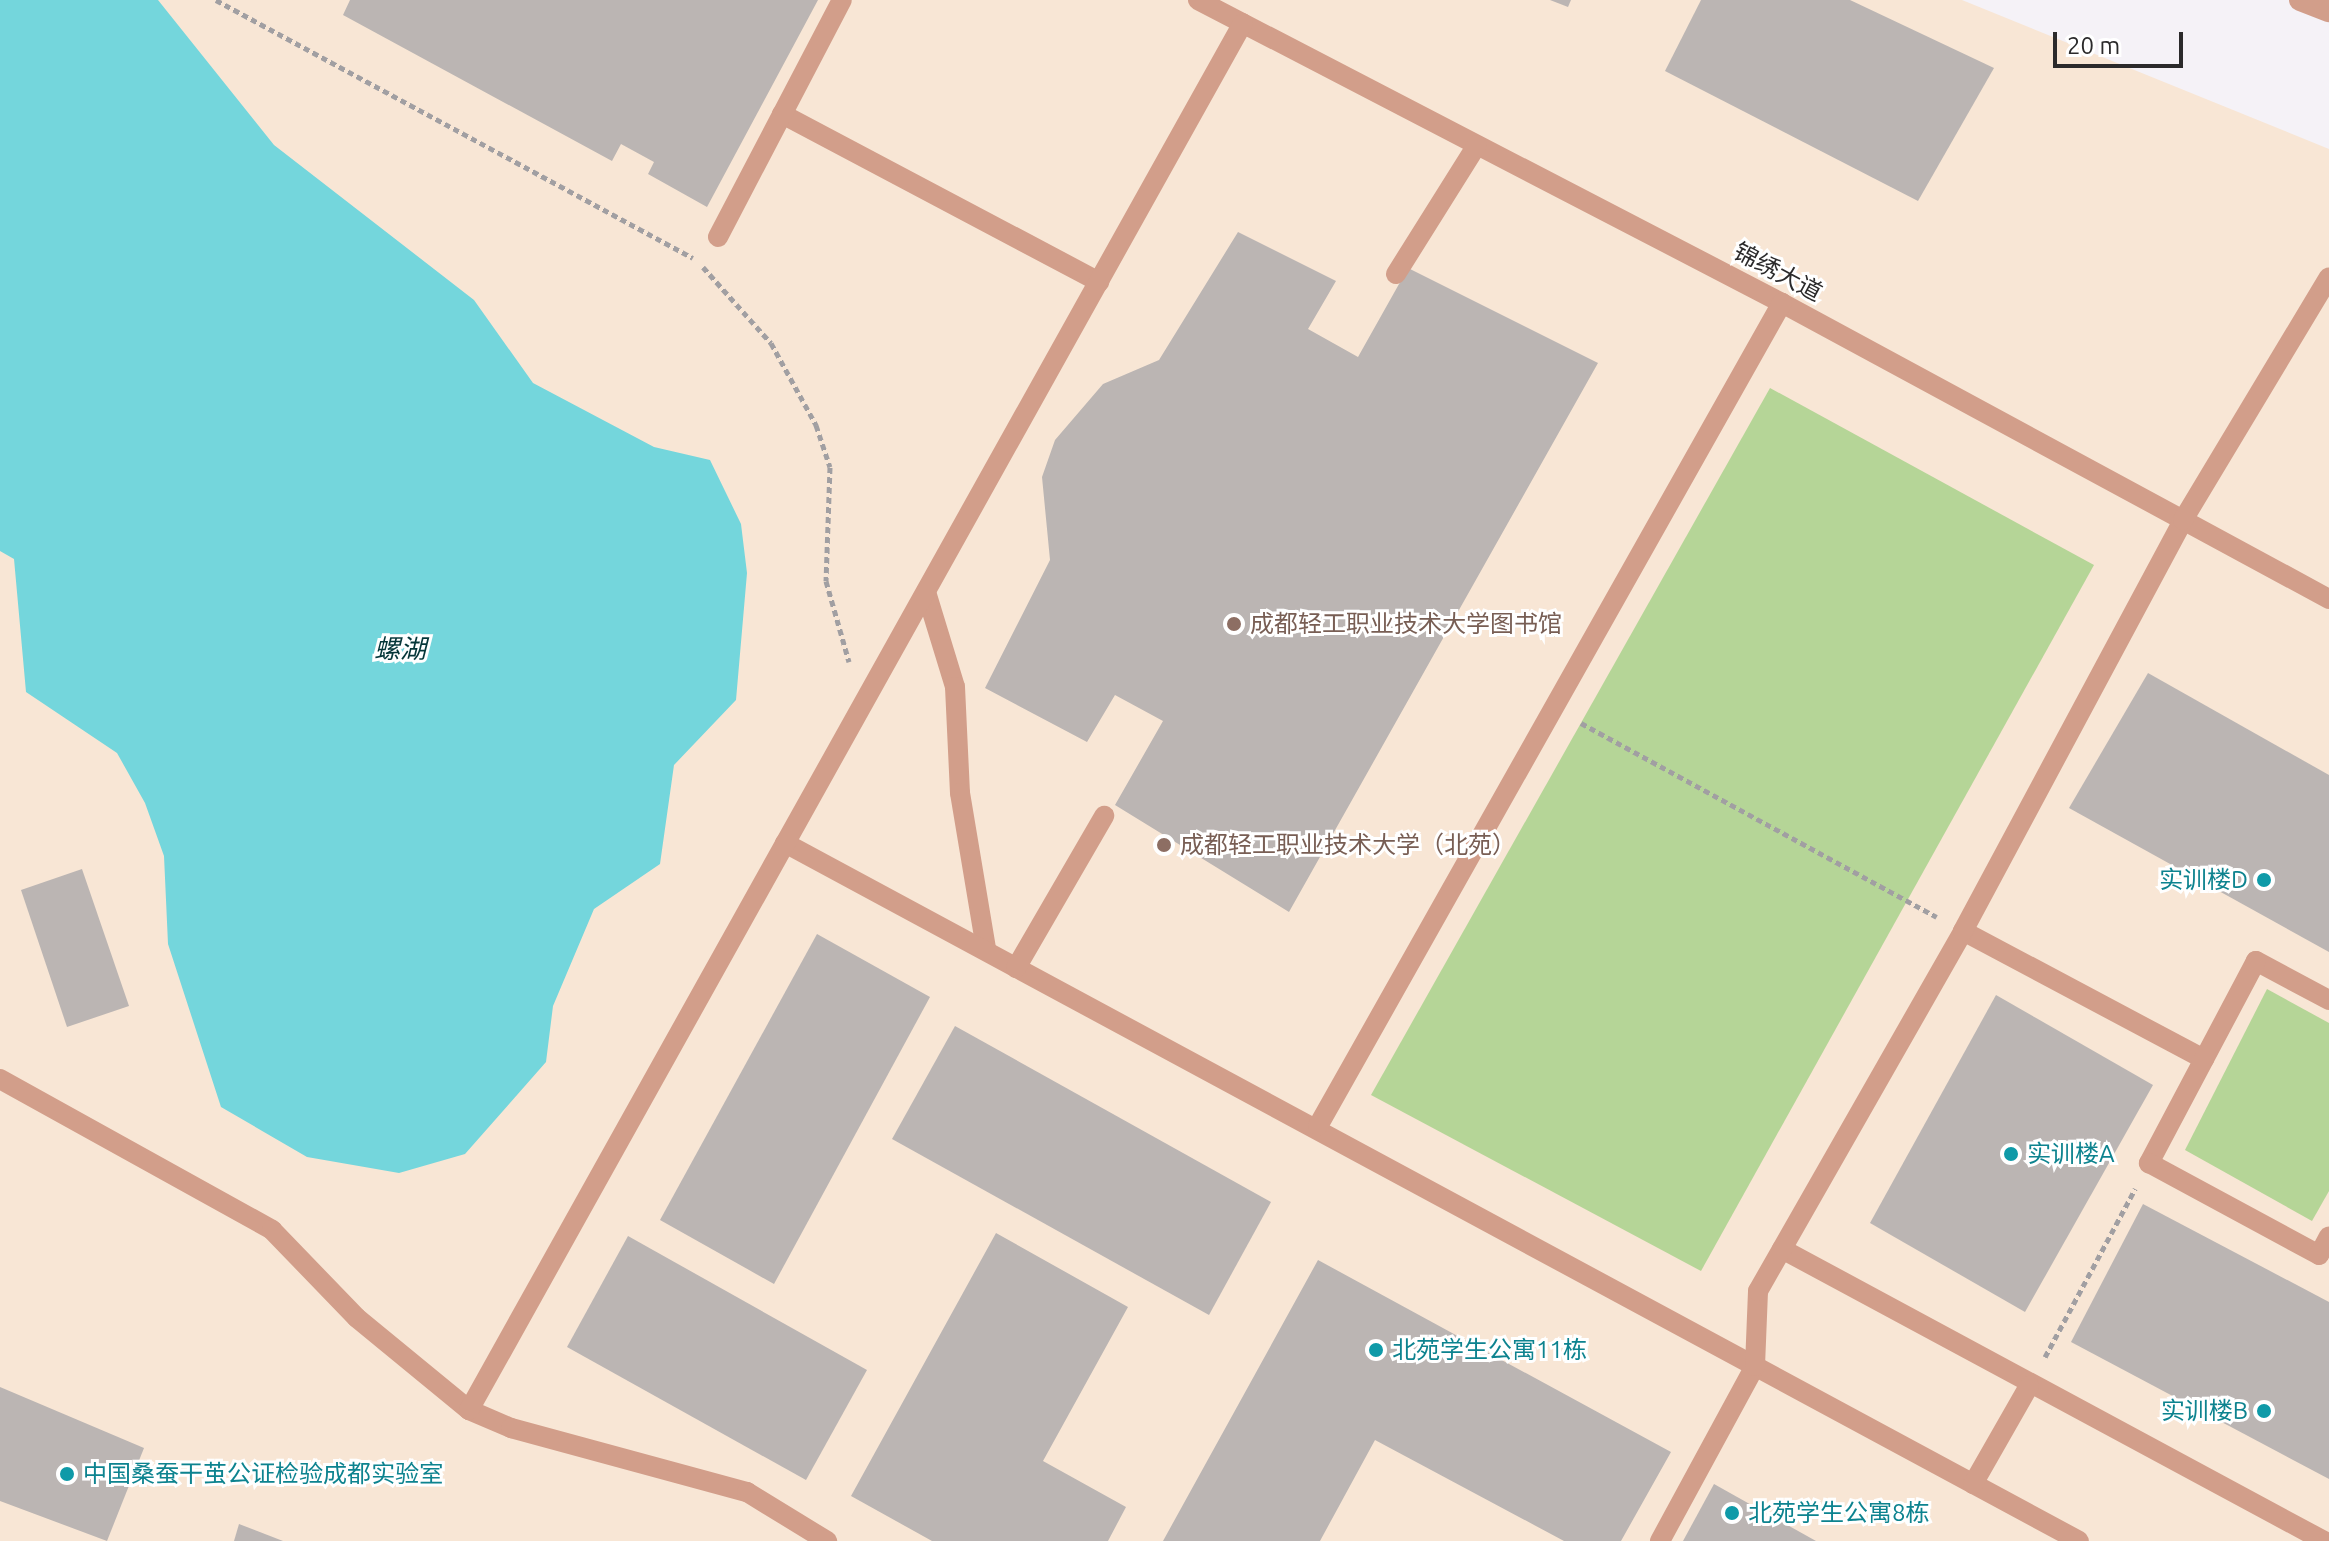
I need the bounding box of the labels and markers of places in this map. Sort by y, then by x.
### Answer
place label: 成都轻工职业技术大学图书馆 [1250,610,1562,638]
marker: 成都轻工职业技术大学图书馆 [1225,615,1243,633]
place label: 成都轻工职业技术大学（北苑） [1180,831,1516,859]
marker: 成都轻工职业技术大学（北苑） [1155,836,1173,854]
place label: 实训楼D [2159,866,2248,894]
marker: 实训楼D [2255,871,2273,889]
place label: 实训楼A [2027,1140,2115,1168]
marker: 实训楼A [2002,1145,2020,1163]
place label: 北苑学生公寓11栋 [1392,1336,1587,1364]
marker: 北苑学生公寓11栋 [1367,1341,1385,1359]
place label: 实训楼B [2161,1397,2248,1425]
marker: 实训楼B [2255,1402,2273,1420]
place label: 中国桑蚕干茧公证检验成都实验室 [83,1460,443,1488]
marker: 中国桑蚕干茧公证检验成都实验室 [58,1465,76,1483]
place label: 北苑学生公寓8栋 [1748,1499,1930,1527]
marker: 北苑学生公寓8栋 [1723,1504,1741,1522]

